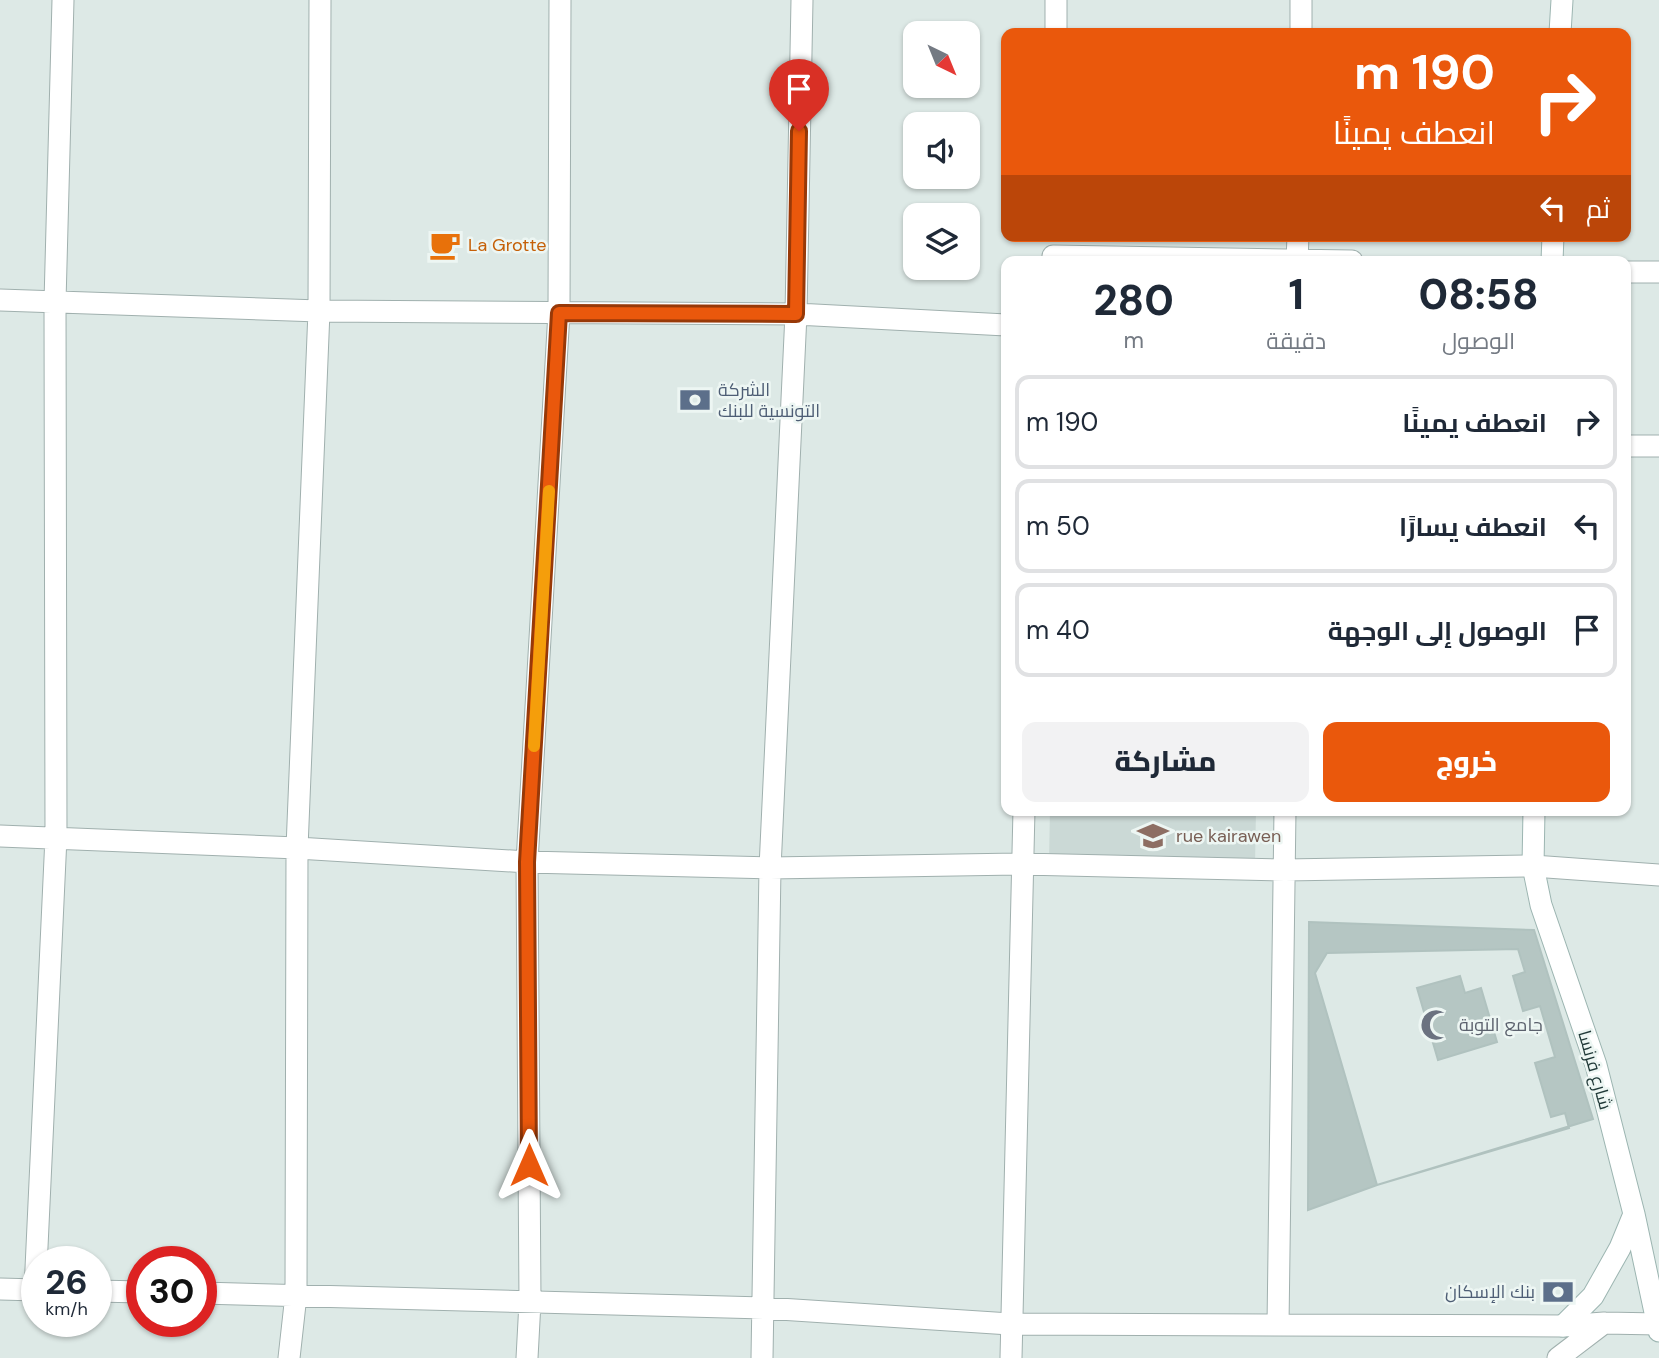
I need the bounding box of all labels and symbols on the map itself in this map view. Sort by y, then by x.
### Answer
north arrow [903,21,980,98]
pin [769,59,829,131]
cafe icon: La Grotte [428,228,462,262]
place label: La Grotte [468,233,546,257]
place label: الشركة التونسية للبنك [718,378,820,423]
bank icon: الشركة التونسية للبنك [678,383,712,417]
school or university icon: rue kairawen [1136,819,1170,853]
place label: rue kairawen [1176,824,1281,848]
mosque icon: جامع التوبة [1419,1008,1453,1042]
place label: جامع التوبة [1459,1013,1543,1037]
street label: شارع فرنسا [1572,1027,1618,1113]
position arrow [492,1128,566,1202]
speed limit sign: 30 [126,1246,217,1337]
bank icon: بنك الإسكان [1541,1275,1575,1309]
place label: بنك الإسكان [1445,1280,1535,1304]

